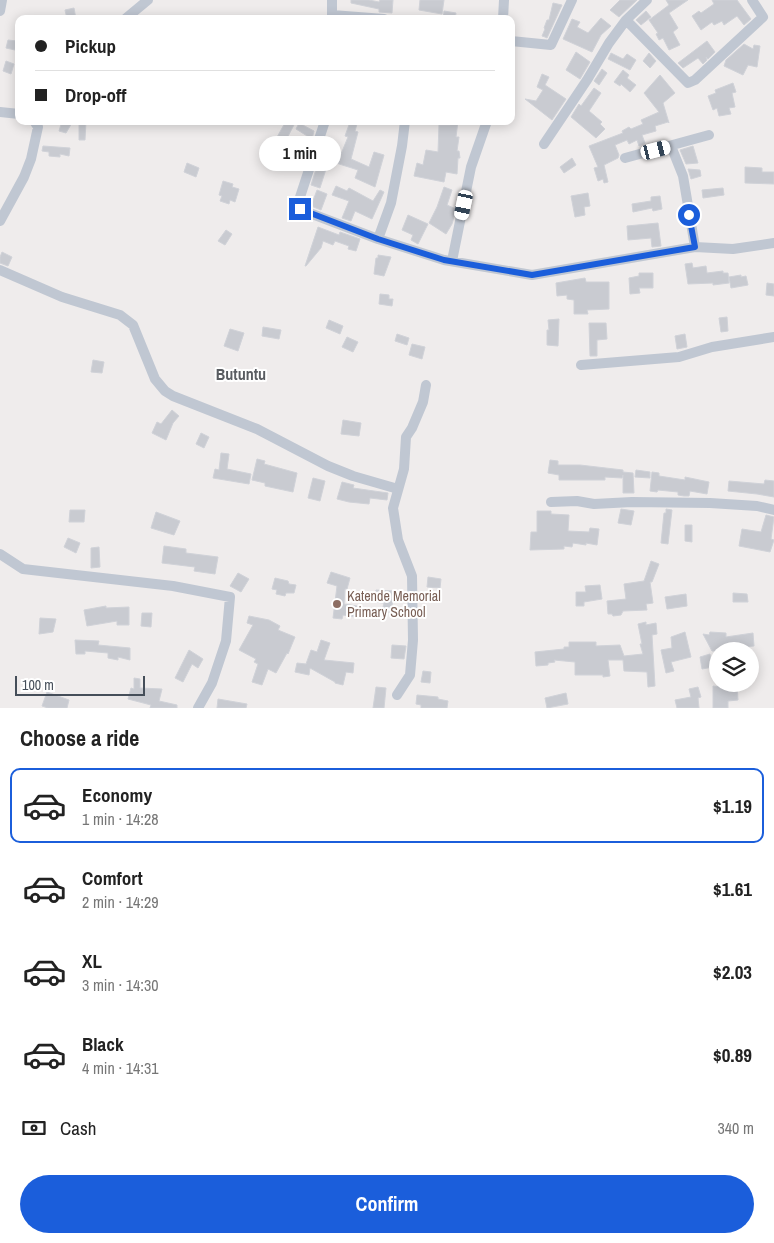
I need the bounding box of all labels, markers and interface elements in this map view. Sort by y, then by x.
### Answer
text: Pickup [65,33,116,59]
text: Drop-off [65,82,126,108]
callout: 1 min [259,136,341,172]
car [639,139,672,161]
text: 1 min [283,142,317,164]
car [453,189,474,221]
route end [289,198,311,220]
route start [678,204,700,226]
district label: Butuntu [216,363,266,385]
place label: Katende Memorial Primary School [347,587,441,621]
marker: Katende Memorial Primary School [331,598,343,610]
map controls [709,642,759,692]
button: layers [709,642,759,692]
scale bar [15,673,145,696]
text: 100 m [22,676,54,694]
text: Choose a ride [20,723,139,753]
text: Economy [82,782,152,808]
icon: car [22,783,67,828]
text: $1.19 [713,793,752,819]
text: 1 min · 14:28 [82,808,159,830]
text: Comfort [82,865,143,891]
icon: car [22,866,67,911]
text: $1.61 [713,876,752,902]
text: 2 min · 14:29 [82,891,159,913]
text: XL [82,948,102,974]
icon: car [22,949,67,994]
text: $2.03 [713,959,752,985]
text: 3 min · 14:30 [82,974,159,996]
text: Black [82,1031,124,1057]
icon: car [22,1032,67,1077]
text: $0.89 [713,1042,752,1068]
text: 4 min · 14:31 [82,1057,159,1079]
icon: cash [20,1114,48,1142]
text: Cash [60,1115,96,1141]
text: 340 m [718,1117,754,1139]
button: Confirm [20,1175,754,1233]

